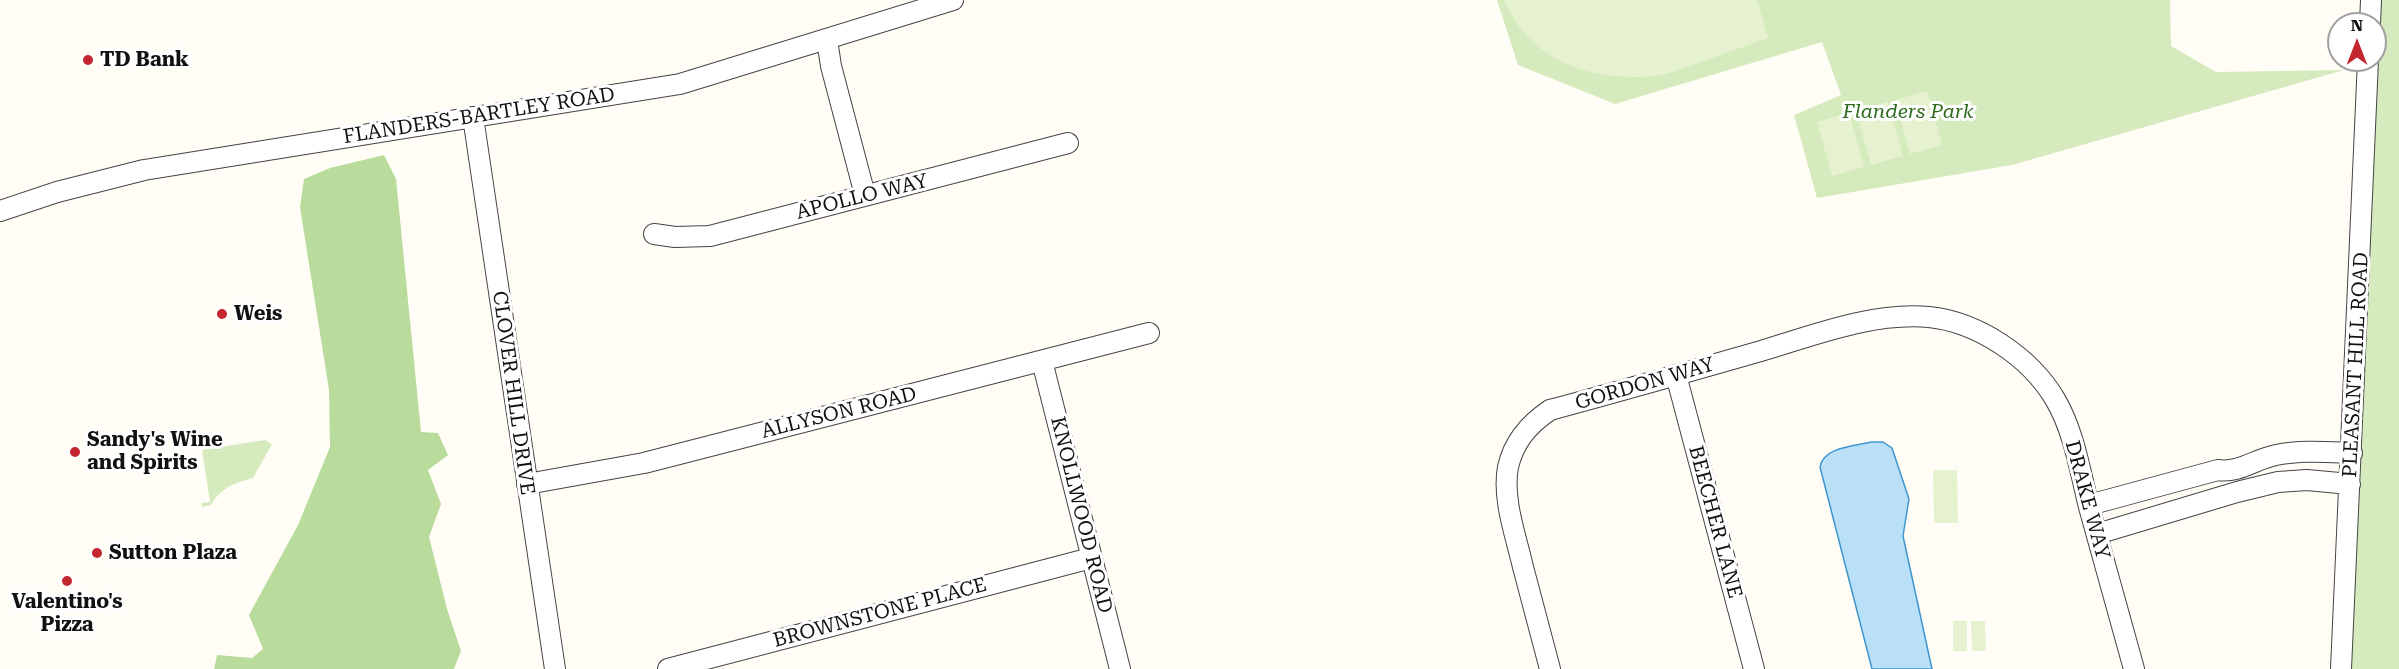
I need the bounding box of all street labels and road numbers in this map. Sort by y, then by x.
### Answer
street label: FLANDERS-BARTLEY ROAD [342,83,616,149]
street label: APOLLO WAY [794,169,930,225]
street label: PLEASANT HILL ROAD [2338,252,2374,478]
street label: CLOVER HILL DRIVE [487,290,539,496]
street label: GORDON WAY [1573,353,1717,415]
street label: ALLYSON ROAD [759,382,919,444]
street label: KNOLLWOOD ROAD [1045,414,1117,616]
street label: DRAKE WAY [2060,438,2114,562]
street label: BEECHER LANE [1683,443,1747,601]
street label: BROWNSTONE PLACE [771,573,989,653]

